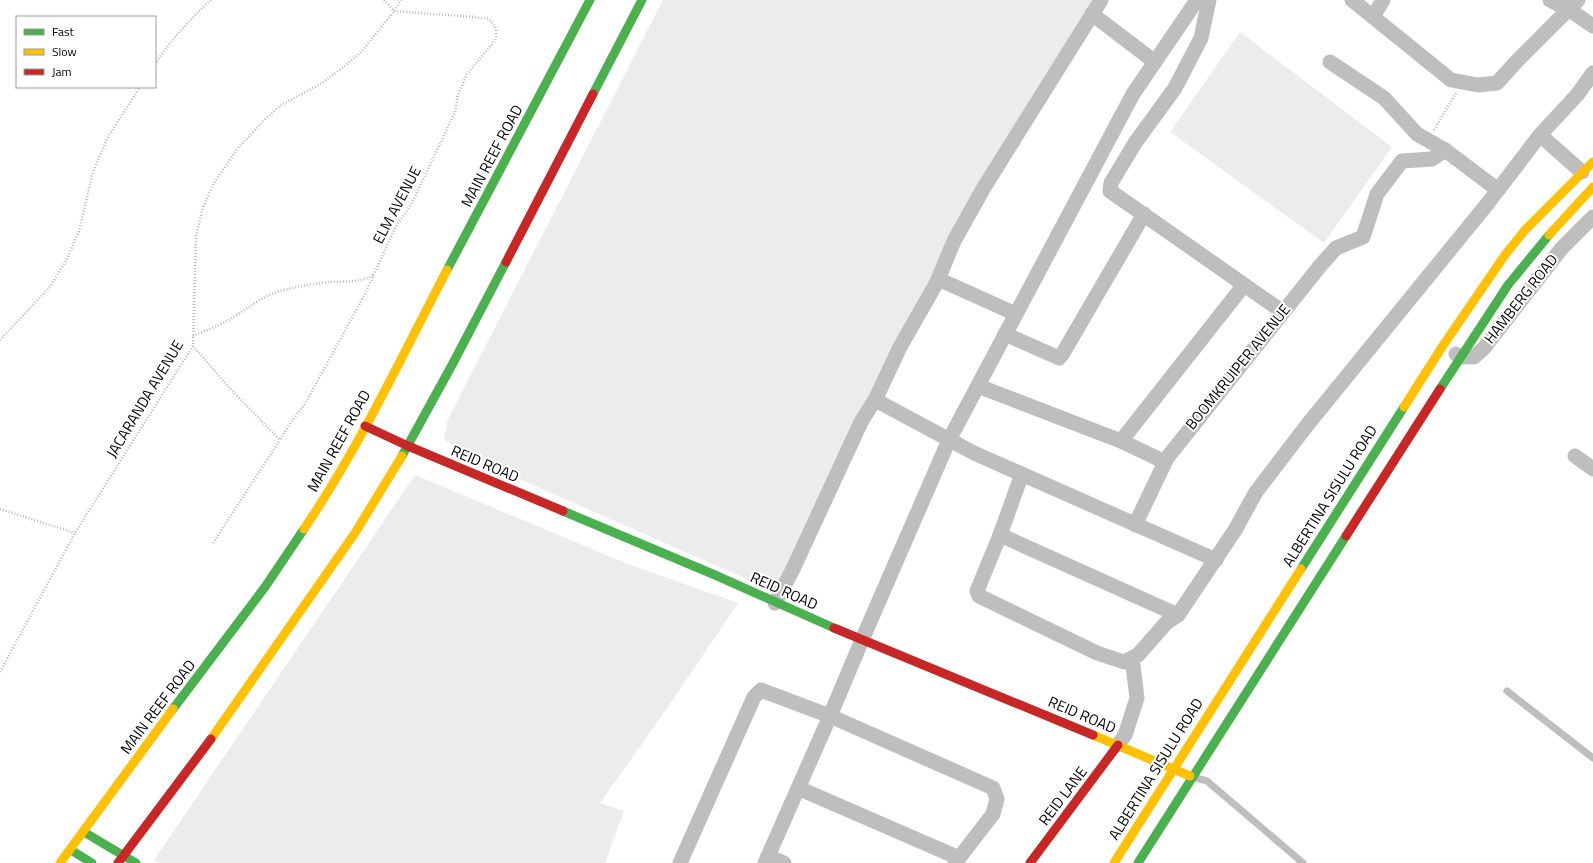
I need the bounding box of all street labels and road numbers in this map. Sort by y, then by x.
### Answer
street label: MAIN REEF ROAD [455,100,528,211]
street label: ELM AVENUE [366,162,427,248]
street label: HAMBERG ROAD [1478,249,1563,349]
street label: BOOMKRUIPER AVENUE [1180,299,1296,435]
street label: JACARANDA AVENUE [100,335,189,462]
street label: MAIN REEF ROAD [301,386,376,496]
street label: ALBERTINA SISULU ROAD [1276,420,1383,571]
street label: REID ROAD [448,439,523,488]
street label: REID ROAD [747,565,822,616]
street label: MAIN REEF ROAD [114,655,201,759]
street label: REID ROAD [1045,690,1120,739]
street label: ALBERTINA SISULU ROAD [1102,693,1209,844]
street label: REID LANE [1033,761,1092,830]

